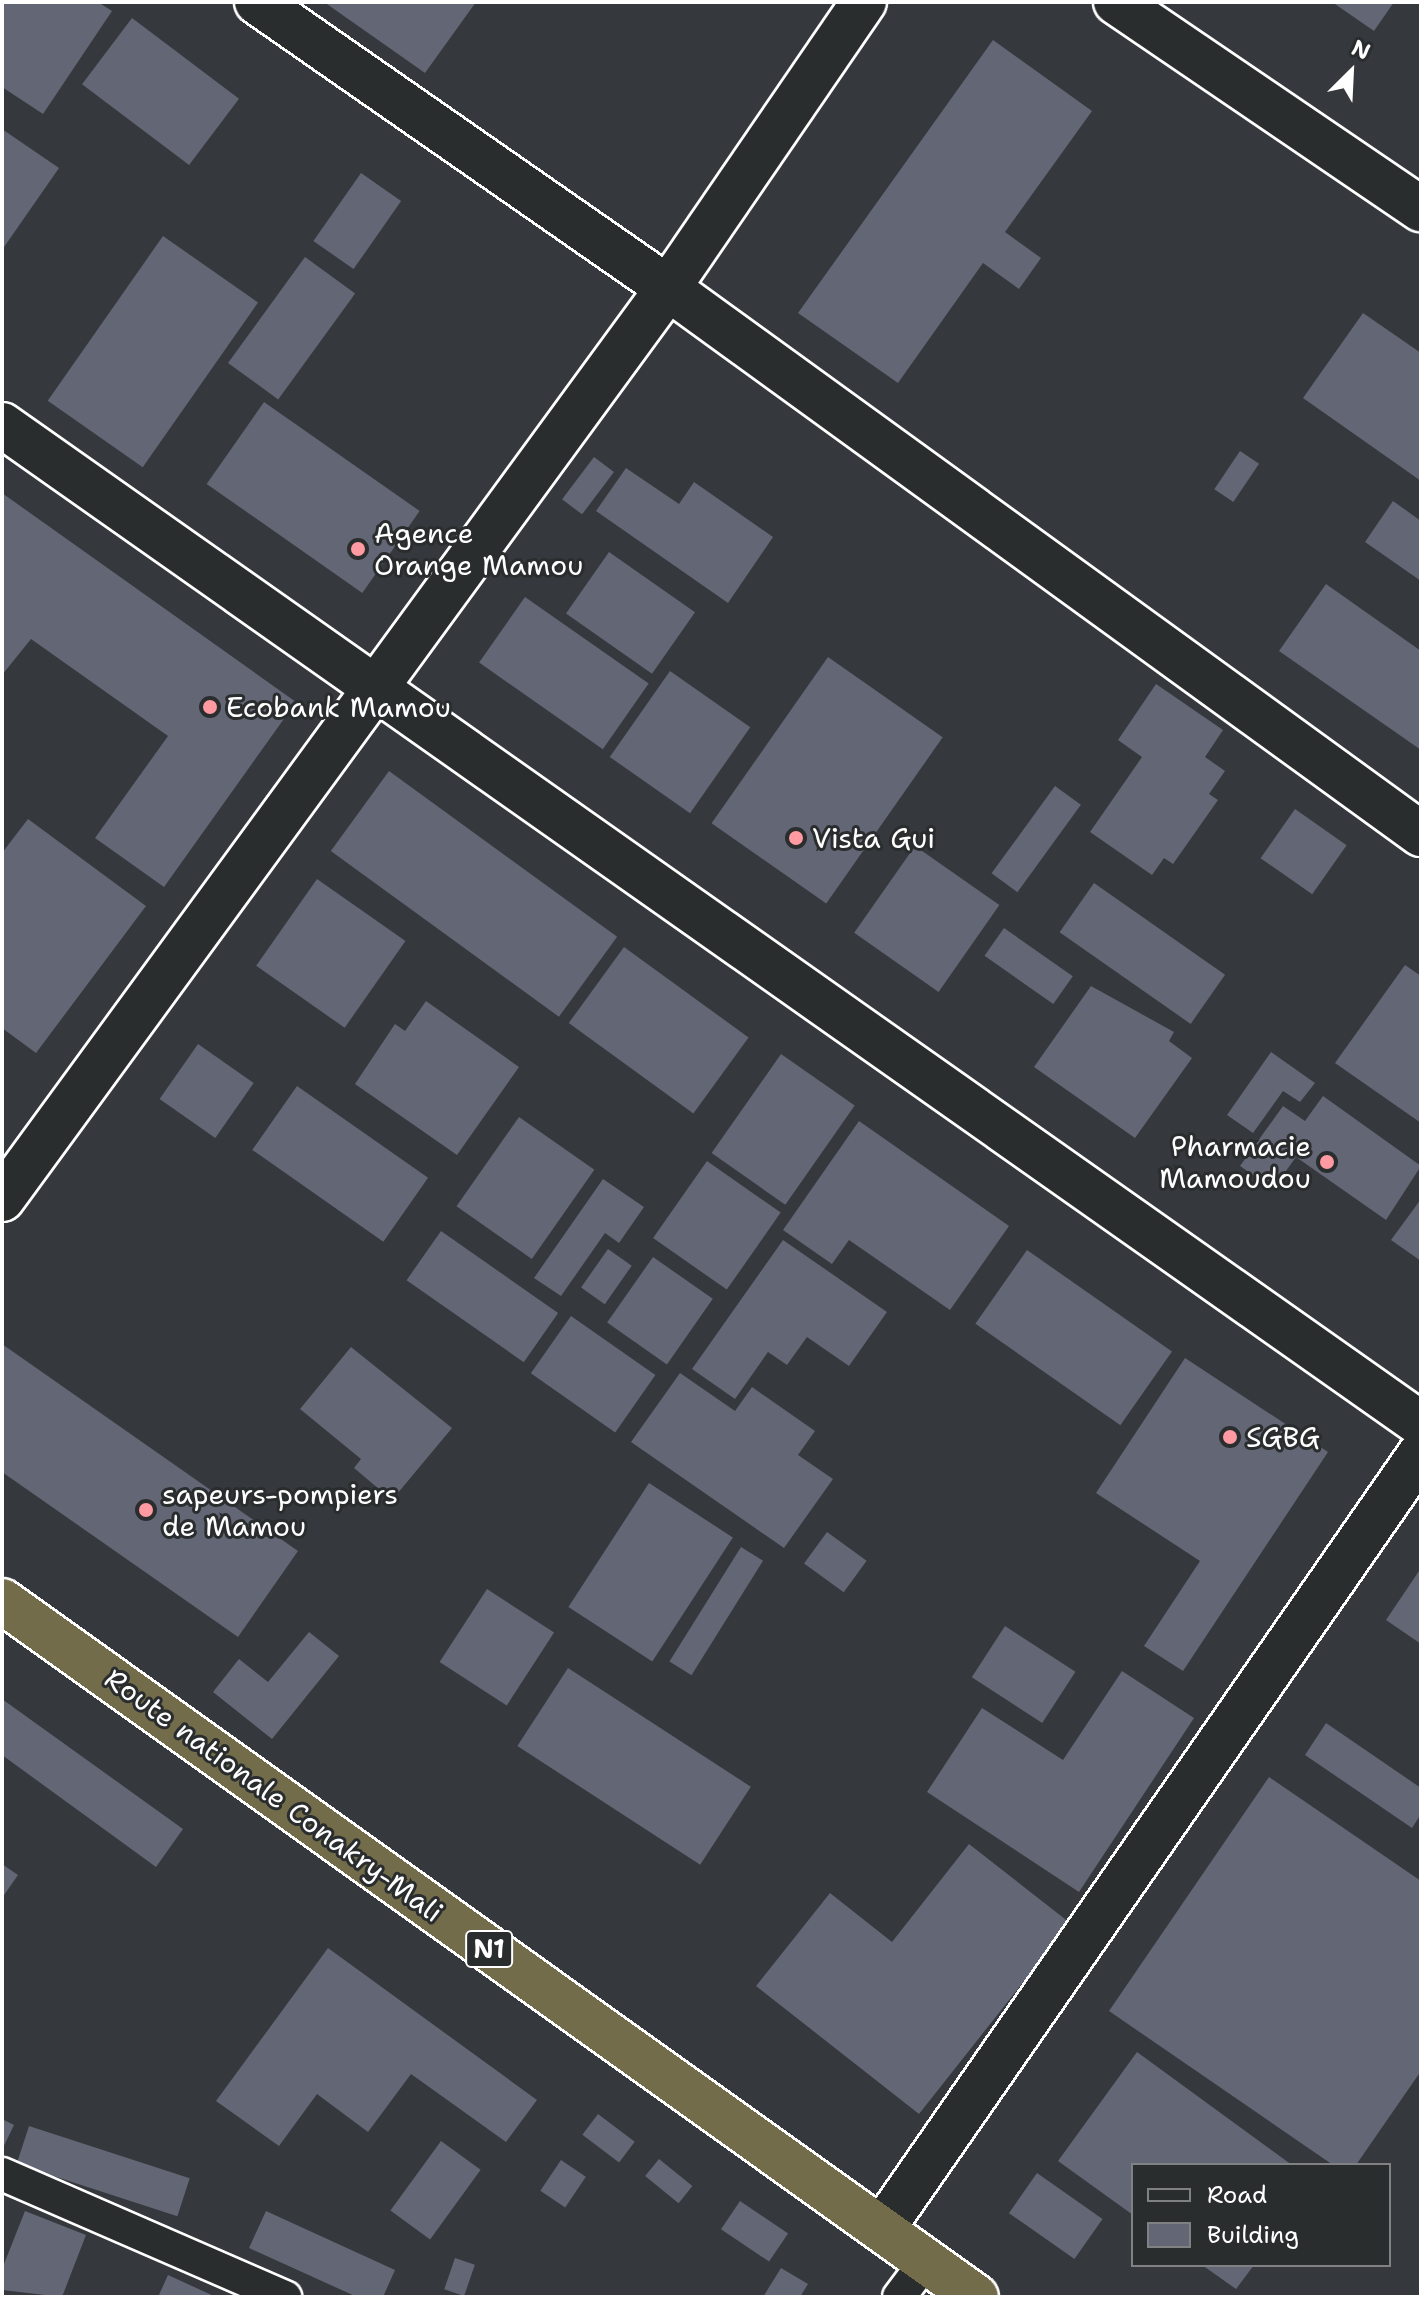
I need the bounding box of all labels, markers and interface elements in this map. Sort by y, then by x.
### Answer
north arrow [1311,32,1391,112]
text: N [1347,33,1375,66]
place label: Agence Orange Mamou [374,516,583,582]
marker: Agence Orange Mamou [349,540,367,558]
place label: Ecobank Mamou [226,690,451,724]
marker: Ecobank Mamou [201,698,219,716]
place label: Vista Gui [812,821,935,855]
marker: Vista Gui [787,829,805,847]
place label: Pharmacie Mamoudou [1159,1129,1311,1195]
marker: Pharmacie Mamoudou [1318,1153,1336,1171]
place label: SGBG [1246,1420,1320,1454]
marker: SGBG [1221,1428,1239,1446]
place label: sapeurs-pompiers de Mamou [162,1477,398,1543]
marker: sapeurs-pompiers de Mamou [137,1501,155,1519]
street label: Route nationale Conakry-Mali [98,1661,450,1929]
road number: N1 [465,1927,513,1971]
legend [1131,2163,1391,2267]
text: Road [1207,2179,1267,2211]
text: Building [1207,2219,1299,2251]

